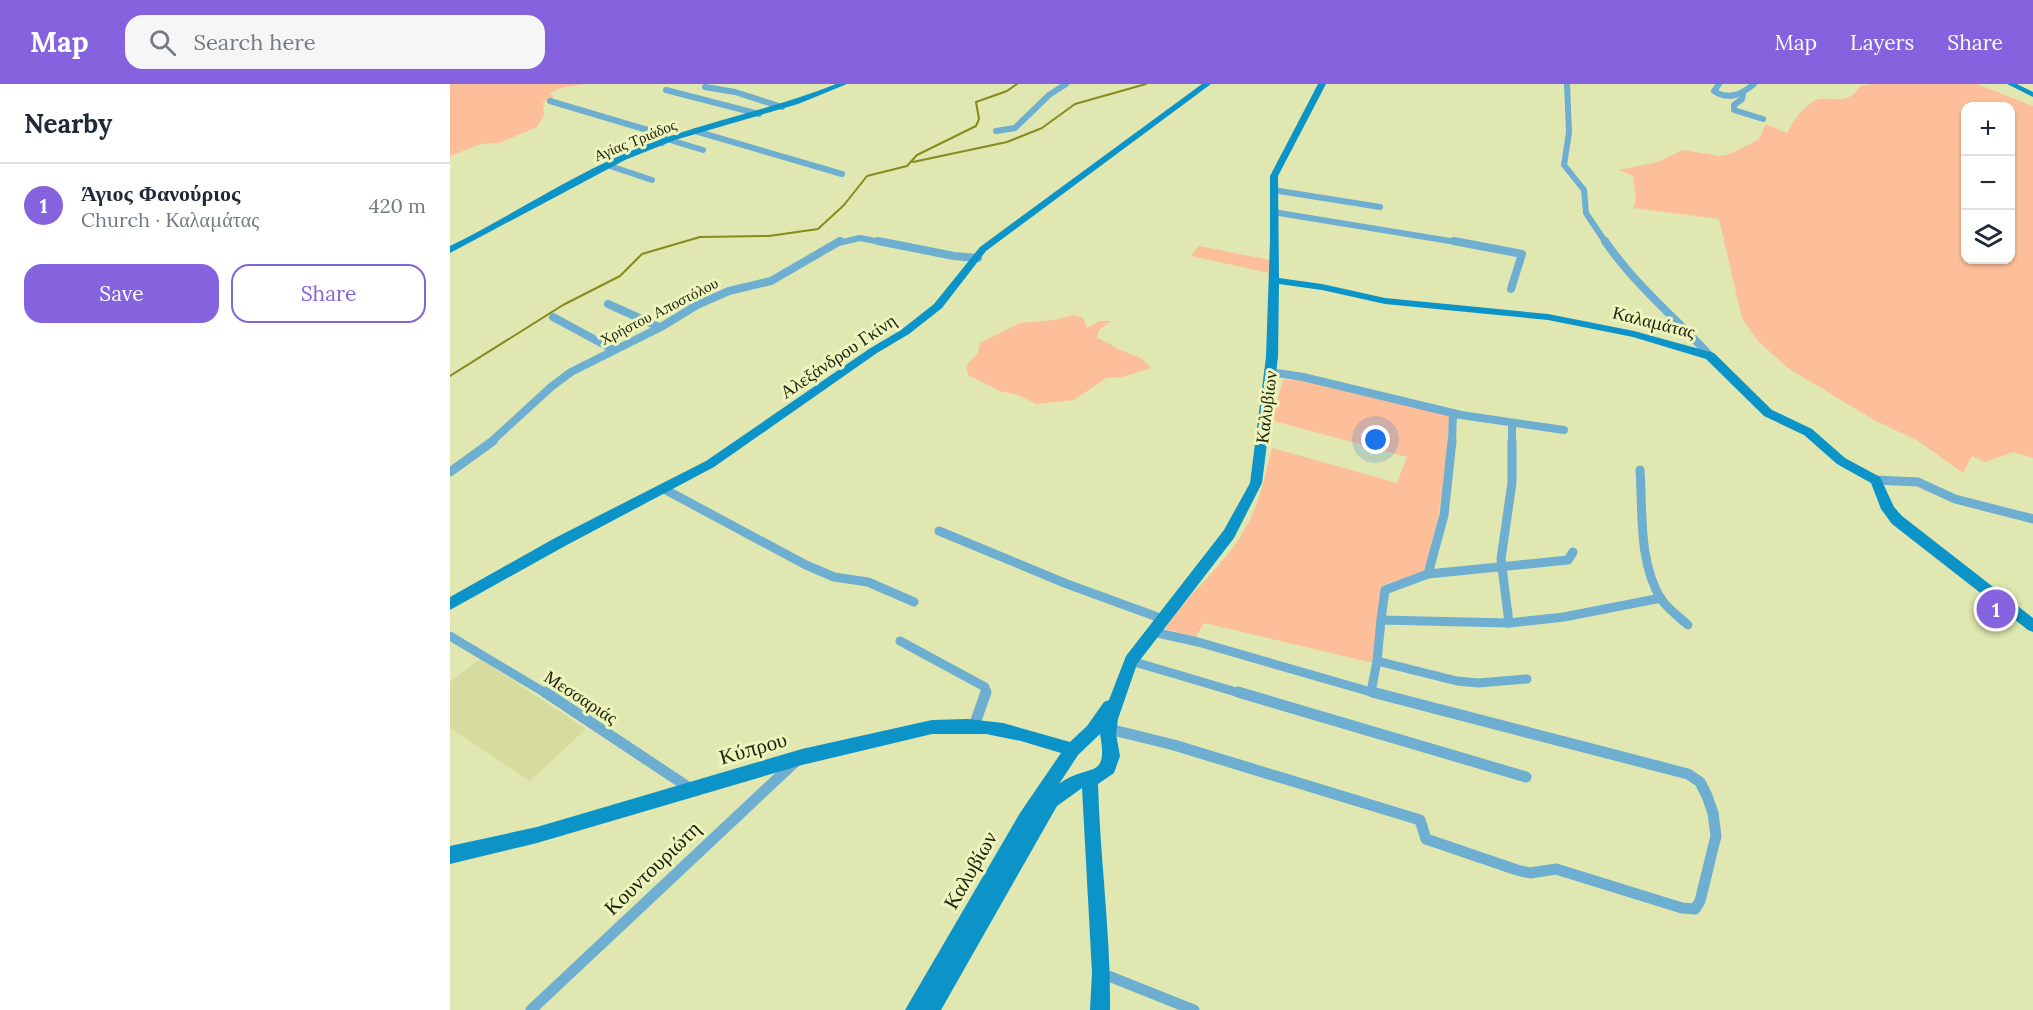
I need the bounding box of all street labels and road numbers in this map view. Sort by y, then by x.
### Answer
street label: Αγίας Τριάδος [591,115,679,165]
street label: Χρήστου Αποστόλου [597,273,721,349]
street label: Καλαμάτας [1610,301,1698,343]
street label: Αλεξάνδρου Γκίνη [775,309,901,403]
street label: Καλυβίων [1250,369,1282,445]
street label: Μεσσαριάς [540,665,622,729]
street label: Κύπρου [716,725,790,771]
street label: Κουντουριώτη [598,815,706,921]
street label: Καλυβίων [937,826,1003,914]

